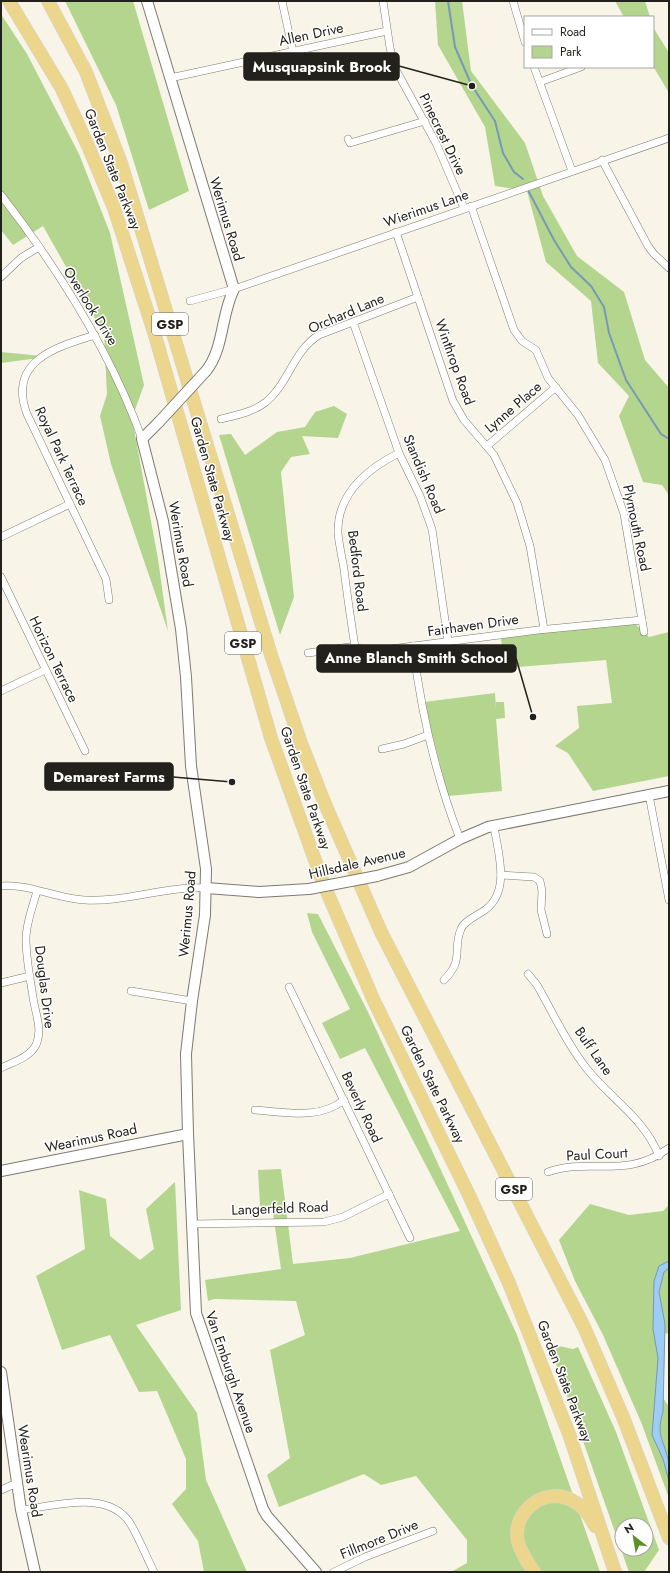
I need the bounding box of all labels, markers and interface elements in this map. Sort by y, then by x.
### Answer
legend [524,16,654,68]
street label: Allen Drive [277,17,345,51]
text: Road [560,23,586,41]
text: Park [560,43,582,61]
callout: Musquapsink Brook [244,53,399,80]
text: Musquapsink Brook [252,56,392,78]
street label: Pinecrest Drive [415,90,471,178]
street label: Garden State Parkway [80,105,147,233]
street label: Werimus Road [205,175,249,263]
street label: Wierimus Lane [381,184,471,232]
street label: Overlook Drive [59,263,123,349]
street label: Orchard Lane [305,288,387,338]
road number: GSP [152,313,188,335]
street label: Winthrop Road [430,316,480,408]
street label: Lynne Place [480,377,546,437]
street label: Royal Park Terrace [30,403,94,509]
street label: Garden State Parkway [186,414,241,545]
street label: Standish Road [398,431,450,517]
street label: Plymouth Road [618,483,656,573]
street label: Werimus Road [164,500,198,588]
street label: Bedford Road [343,529,373,613]
street label: Fairhaven Drive [426,609,520,641]
street label: Horizon Terrace [24,612,84,706]
road number: GSP [225,632,261,654]
callout: Anne Blanch Smith School [317,645,516,672]
text: Anne Blanch Smith School [323,647,508,669]
street label: Garden State Parkway [276,724,337,853]
callout: Demarest Farms [45,763,173,790]
text: Demarest Farms [53,766,165,788]
street label: Hillsdale Avenue [307,842,407,884]
street label: Werimus Road [173,870,201,958]
street label: Douglas Drive [30,944,60,1030]
street label: Garden State Parkway [396,1022,471,1147]
street label: Buff Lane [570,1023,618,1079]
street label: Beverly Road [337,1068,387,1146]
street label: Wearimus Road [43,1119,139,1157]
street label: Paul Court [566,1142,629,1166]
road number: GSP [496,1178,532,1200]
street label: Langerfeld Road [231,1196,329,1220]
street label: Van Emburgh Avenue [201,1308,261,1436]
street label: Garden State Parkway [533,1317,598,1446]
street label: Wearimus Road [13,1423,47,1519]
street label: Fillmore Drive [337,1514,421,1564]
north arrow [614,1517,654,1557]
text: N [621,1519,637,1538]

